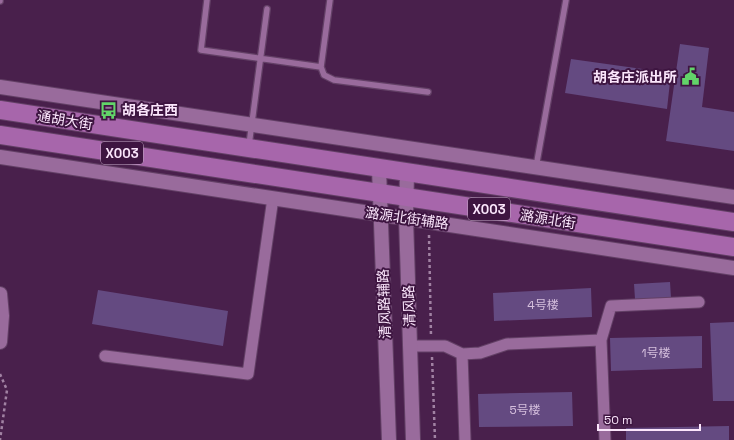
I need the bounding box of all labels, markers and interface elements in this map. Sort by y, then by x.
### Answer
public building icon: 胡各庄派出所 [680,67,700,87]
place label: 胡各庄派出所 [593,68,677,86]
bus stop icon: 胡各庄西 [99,100,119,120]
place label: 胡各庄西 [122,101,178,119]
street label: 通胡大街 [36,107,94,133]
road number: X003 [101,142,143,164]
road number: X003 [468,198,510,220]
street label: 潞源北街辅路 [364,203,450,233]
street label: 潞源北街 [519,206,577,232]
street label: 清风路辅路 [374,269,394,339]
street label: 清风路 [399,285,419,327]
house number: 4号楼 [527,297,559,313]
house number: 1号楼 [641,345,671,361]
house number: 5号楼 [509,402,541,418]
scale bar [598,406,700,432]
text: 50 m [604,412,632,428]

